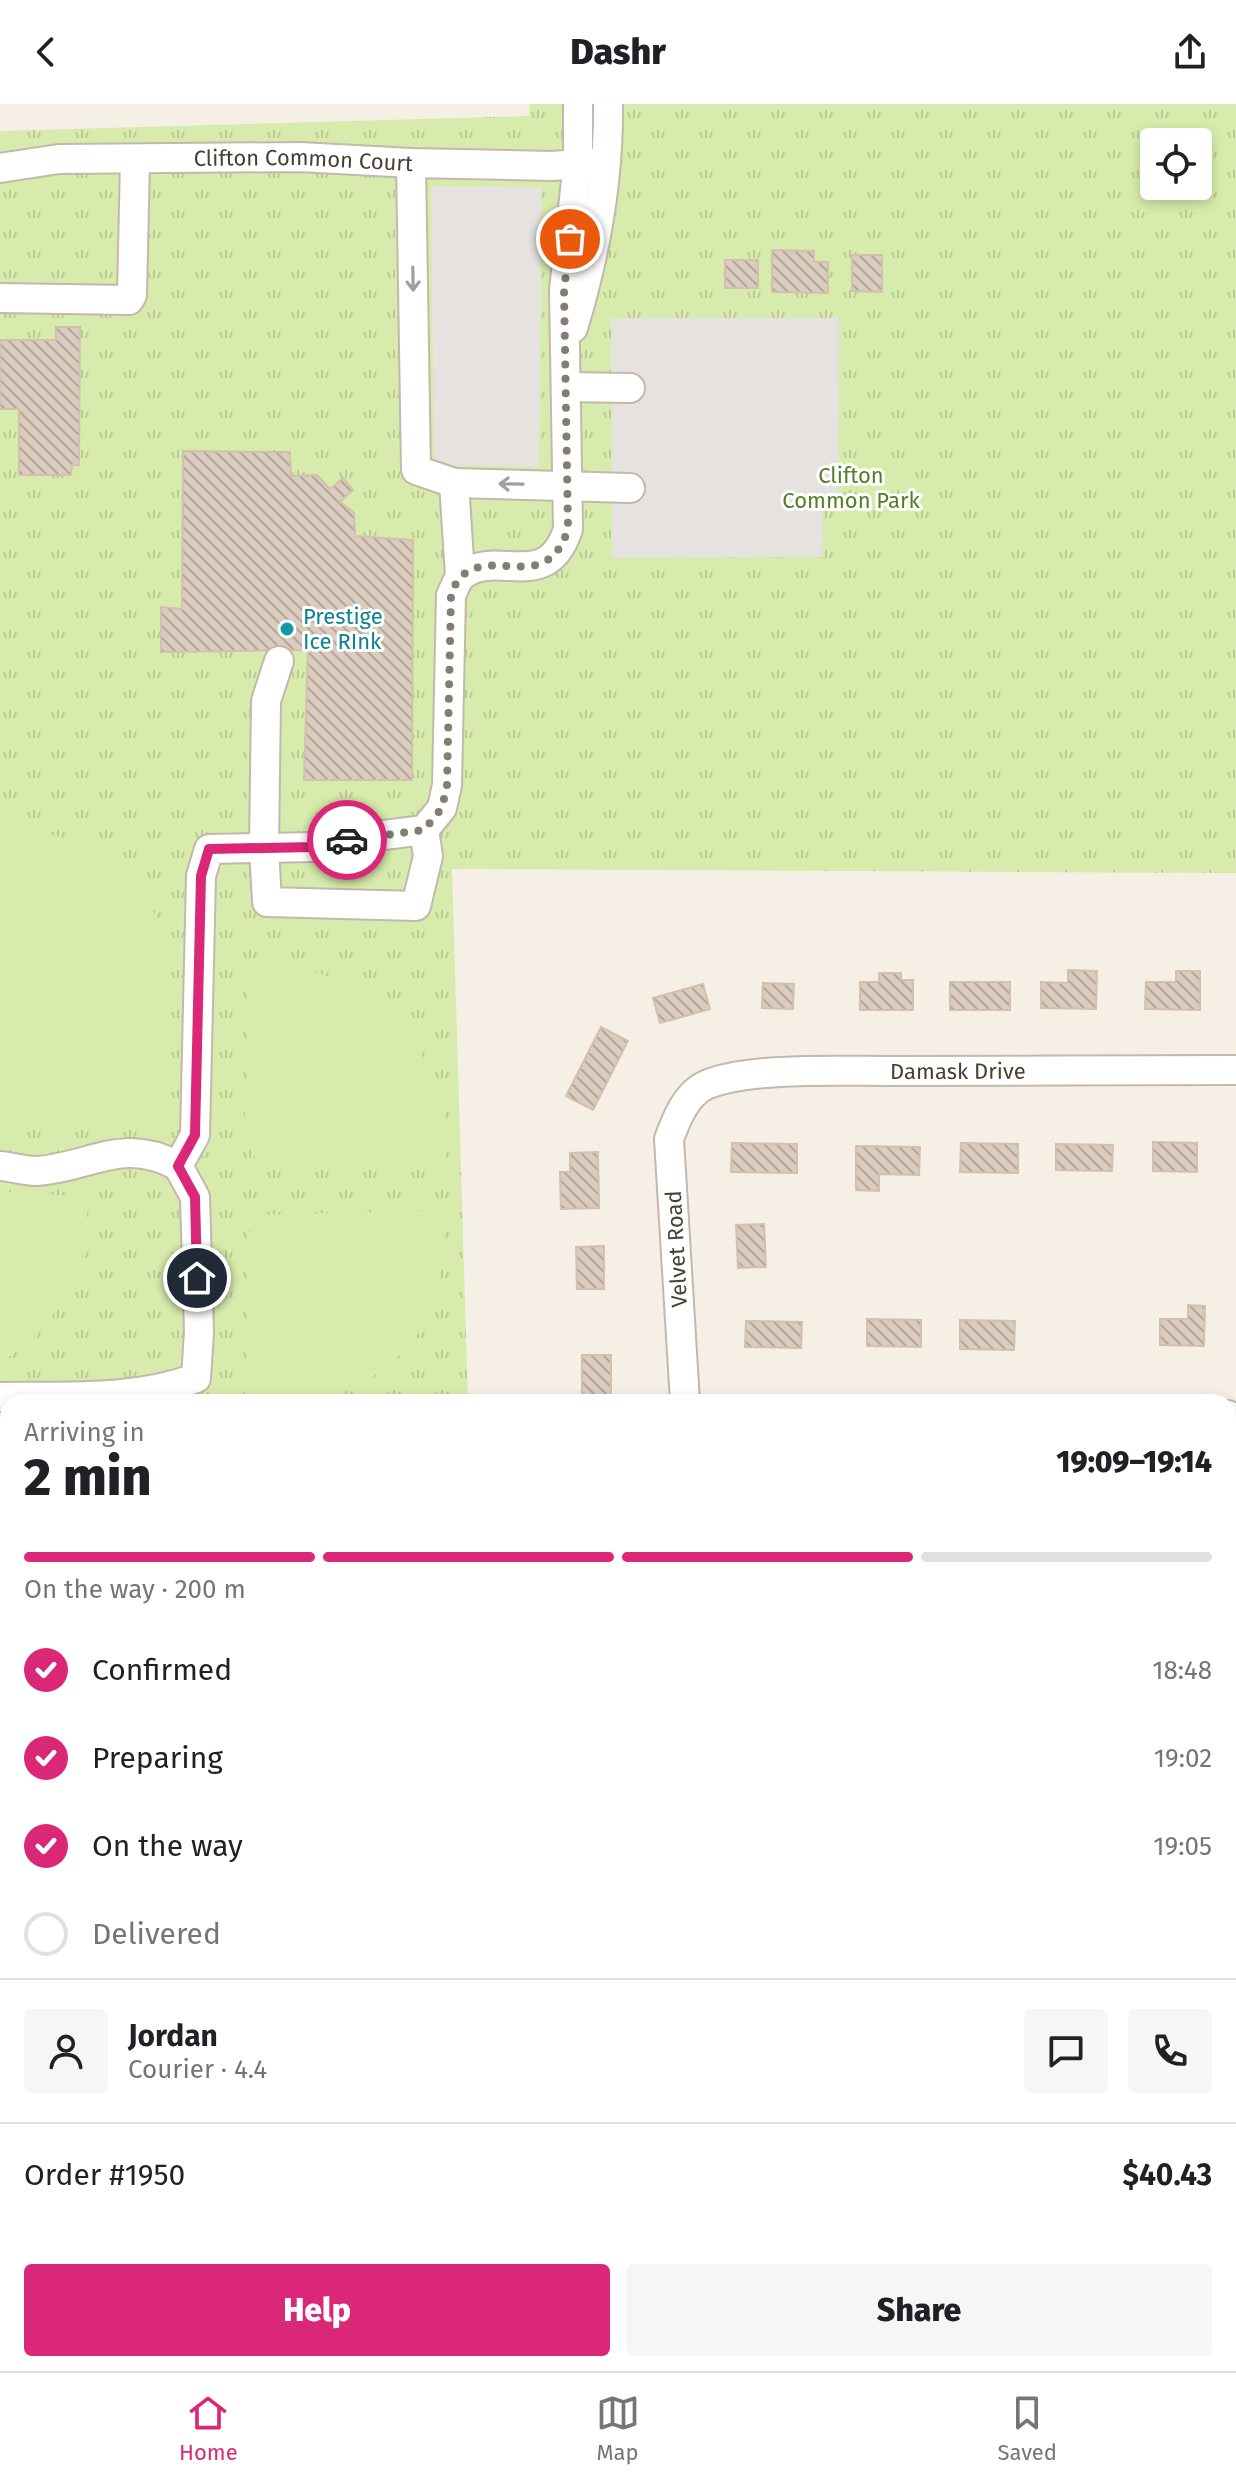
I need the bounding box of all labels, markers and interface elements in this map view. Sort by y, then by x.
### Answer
icon: back [24,30,68,74]
text: Dashr [570,30,666,74]
icon: share [1168,30,1212,74]
map controls [1140,128,1212,200]
button: locate [1140,128,1212,200]
street label: Clifton Common Court [193,144,414,177]
pin [536,205,604,273]
icon: bag [548,217,592,261]
one-way arrow [405,265,421,292]
park label: Clifton Common Park [782,462,920,514]
one-way arrow [498,476,525,492]
place label: Prestige Ice RInk [303,603,383,655]
marker: Prestige Ice RInk [278,620,296,638]
courier [307,800,387,880]
icon: car [325,818,369,862]
street label: Damask Drive [890,1058,1026,1085]
street label: Velvet Road [660,1190,693,1308]
pin [163,1244,231,1312]
icon: home [175,1256,219,1300]
text: Arriving in [24,1417,145,1448]
text: 19:09–19:14 [1056,1444,1212,1480]
text: 2 min [24,1446,151,1509]
text: On the way · 200 m [24,1574,246,1605]
icon: check [24,1648,68,1692]
text: Confirmed [92,1652,232,1688]
text: 18:48 [1152,1655,1212,1686]
icon: check [24,1736,68,1780]
text: Preparing [92,1740,223,1776]
text: 19:02 [1154,1743,1212,1774]
icon: check [24,1824,68,1868]
text: On the way [92,1828,243,1864]
text: 19:05 [1153,1831,1212,1862]
text: Delivered [92,1916,221,1952]
button: person [24,2009,108,2093]
button: chat [1024,2009,1108,2093]
button: phone [1128,2009,1212,2093]
text: Jordan [128,2018,218,2054]
text: Courier · 4.4 [128,2054,267,2085]
text: Order #1950 [24,2157,185,2193]
text: $40.43 [1122,2157,1212,2193]
button: Help [24,2264,610,2356]
button: Share [626,2264,1212,2356]
tab: Home [179,2391,238,2466]
tab: Map [596,2391,640,2466]
tab: Saved [998,2391,1057,2466]

